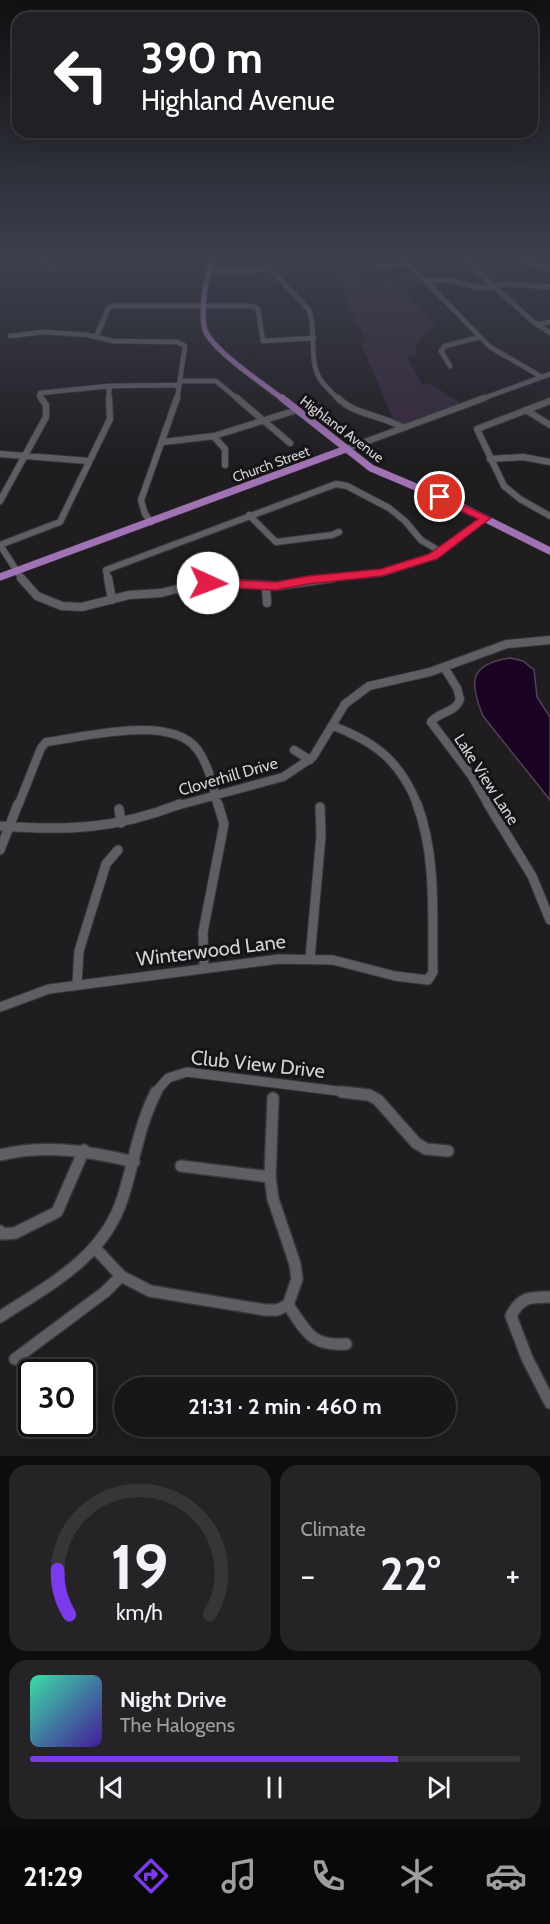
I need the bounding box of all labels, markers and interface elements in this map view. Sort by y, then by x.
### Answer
text: 390 m [141,32,263,84]
icon: left [42,36,120,114]
text: Highland Avenue [141,84,335,117]
street label: Highland Avenue [296,392,388,466]
street label: Church Street [230,442,312,486]
pin [414,471,465,522]
icon: arrive [423,480,456,513]
position arrow [176,551,240,615]
street label: Lake View Lane [450,730,523,828]
street label: Cloverhill Drive [176,753,280,800]
street label: Winterwood Lane [135,929,287,971]
street label: Club View Drive [190,1045,326,1083]
speed limit sign: 30 [18,1359,96,1437]
text: 21:31 · 2 min · 460 m [188,1393,382,1420]
text: Climate [301,1517,366,1541]
text: 19 [111,1529,169,1605]
text: 22° [380,1547,441,1601]
text: − [301,1555,315,1595]
text: + [505,1555,520,1595]
text: km/h [116,1599,163,1625]
text: Night Drive [120,1686,226,1713]
text: The Halogens [120,1713,235,1737]
icon: previous [95,1771,128,1804]
icon: pause [258,1771,291,1804]
icon: next [422,1771,455,1804]
icon: directions [130,1855,172,1897]
icon: music [218,1855,260,1897]
icon: phone [307,1855,349,1897]
icon: climate [396,1855,438,1897]
icon: car [485,1855,527,1897]
text: 21:29 [23,1860,83,1893]

